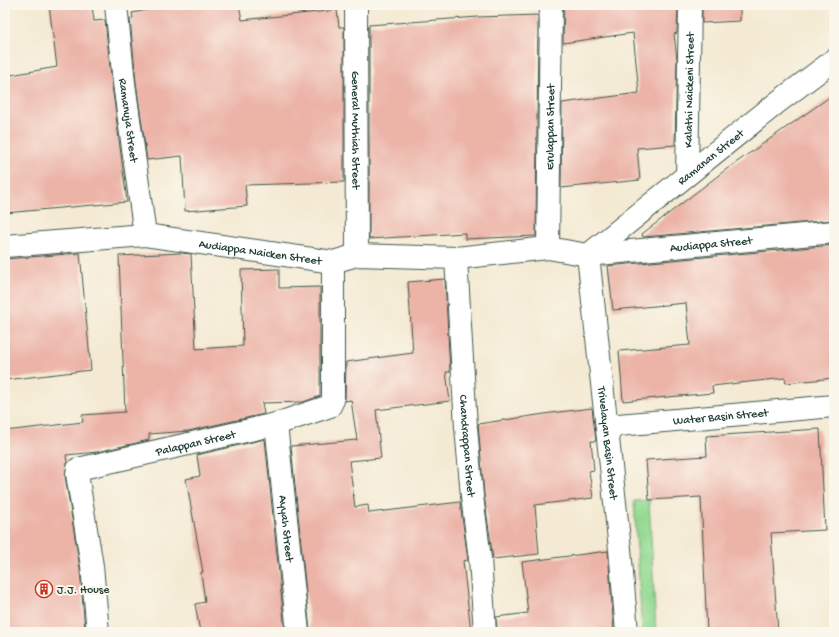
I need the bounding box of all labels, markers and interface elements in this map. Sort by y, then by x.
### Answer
street label: Kalathi Naickeni Street [682,31,699,148]
street label: General Muthiah Street [347,71,362,190]
street label: Ramanuja Street [115,78,140,164]
street label: Erulappan Street [544,83,559,170]
street label: Ramanan Street [676,127,748,189]
street label: Audiappa Street [669,235,754,256]
street label: Audiappa Naicken Street [198,238,323,269]
street label: Trivelayan Basin Street [593,385,620,502]
street label: Chandrappan Street [455,394,477,498]
street label: Water Basin Street [673,407,770,429]
street label: Palappan Street [154,428,238,460]
street label: Ayyah Street [275,495,296,564]
building icon: J.J. House [34,579,54,599]
place label: J.J. House [57,584,110,598]

